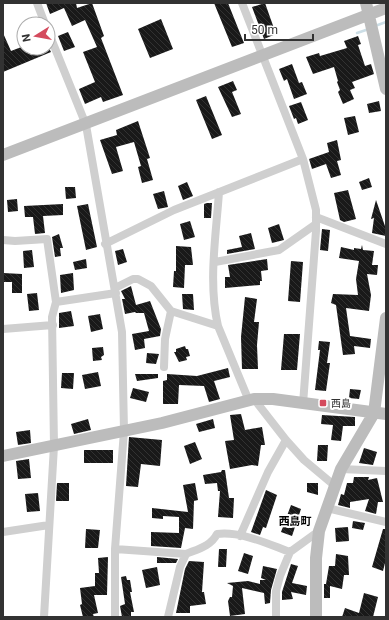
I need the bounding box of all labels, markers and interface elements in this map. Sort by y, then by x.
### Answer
north arrow [16,16,56,56]
scale bar [245,16,313,42]
text: 50 m [251,23,278,37]
text: N [20,33,34,43]
marker: 西島 [318,398,328,408]
place label: 西島 [331,398,351,409]
district label: 西島町 [279,515,312,528]

